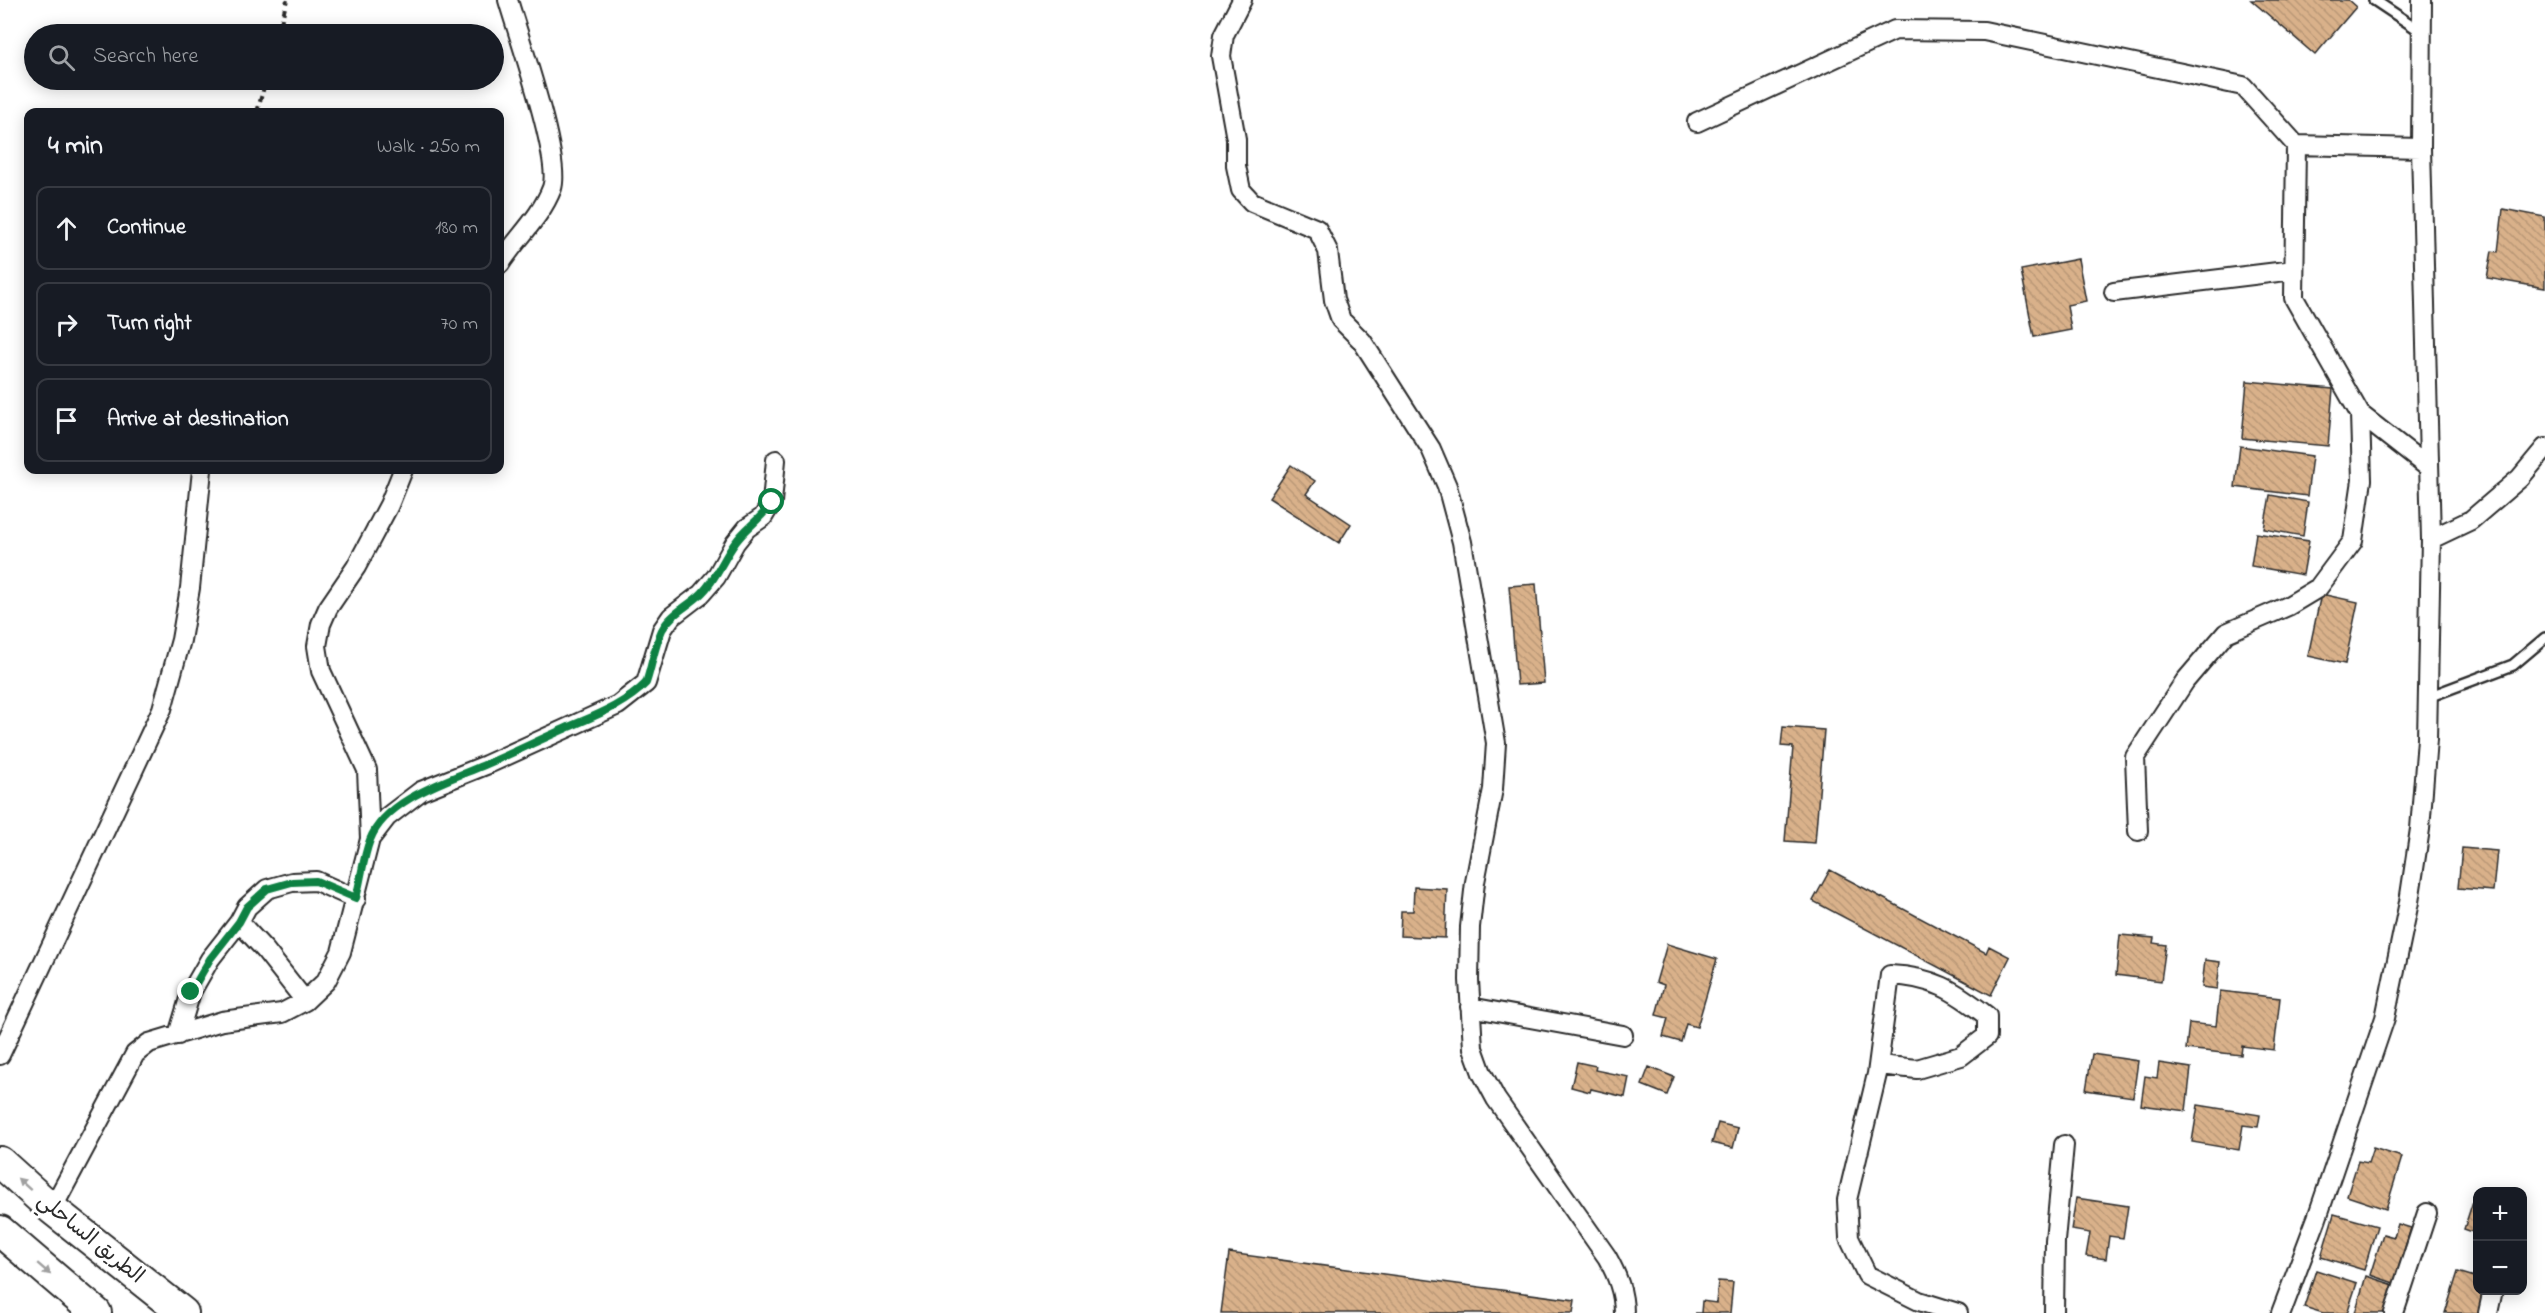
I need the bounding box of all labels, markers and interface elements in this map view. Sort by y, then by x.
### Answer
search box [24,24,504,90]
icon: search [45,41,78,74]
text: Search here [93,41,198,73]
text: 4 min [48,128,103,166]
text: Walk · 250 m [377,133,480,162]
icon: ahead [50,212,83,245]
text: Continue [107,212,186,244]
text: 180 m [435,214,478,243]
icon: right [50,308,83,341]
text: Turn right [107,308,192,340]
text: 70 m [441,310,478,339]
icon: arrive [50,404,83,437]
text: Arrive at destination [107,404,289,436]
route start [758,488,784,514]
route end [177,978,203,1004]
one-way arrow [17,1178,32,1191]
street label: الطريق الساحلي [29,1186,150,1293]
map controls [2473,1187,2527,1295]
button: + [2473,1187,2527,1241]
button: − [2473,1241,2527,1295]
one-way arrow [36,1262,51,1275]

